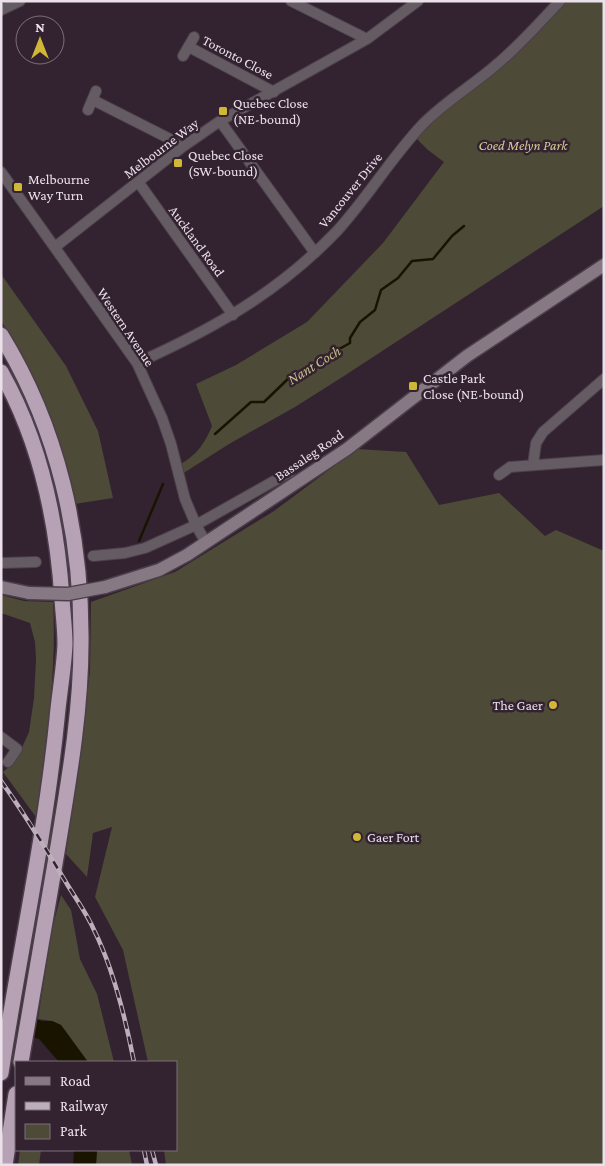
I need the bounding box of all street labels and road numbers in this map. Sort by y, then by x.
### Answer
street label: Toronto Close [200,32,276,82]
street label: Melbourne Way [120,114,202,181]
street label: Vancouver Drive [315,149,385,231]
street label: Auckland Road [166,202,228,280]
street label: Western Avenue [94,285,158,369]
street label: Bassaleg Road [272,426,347,484]

